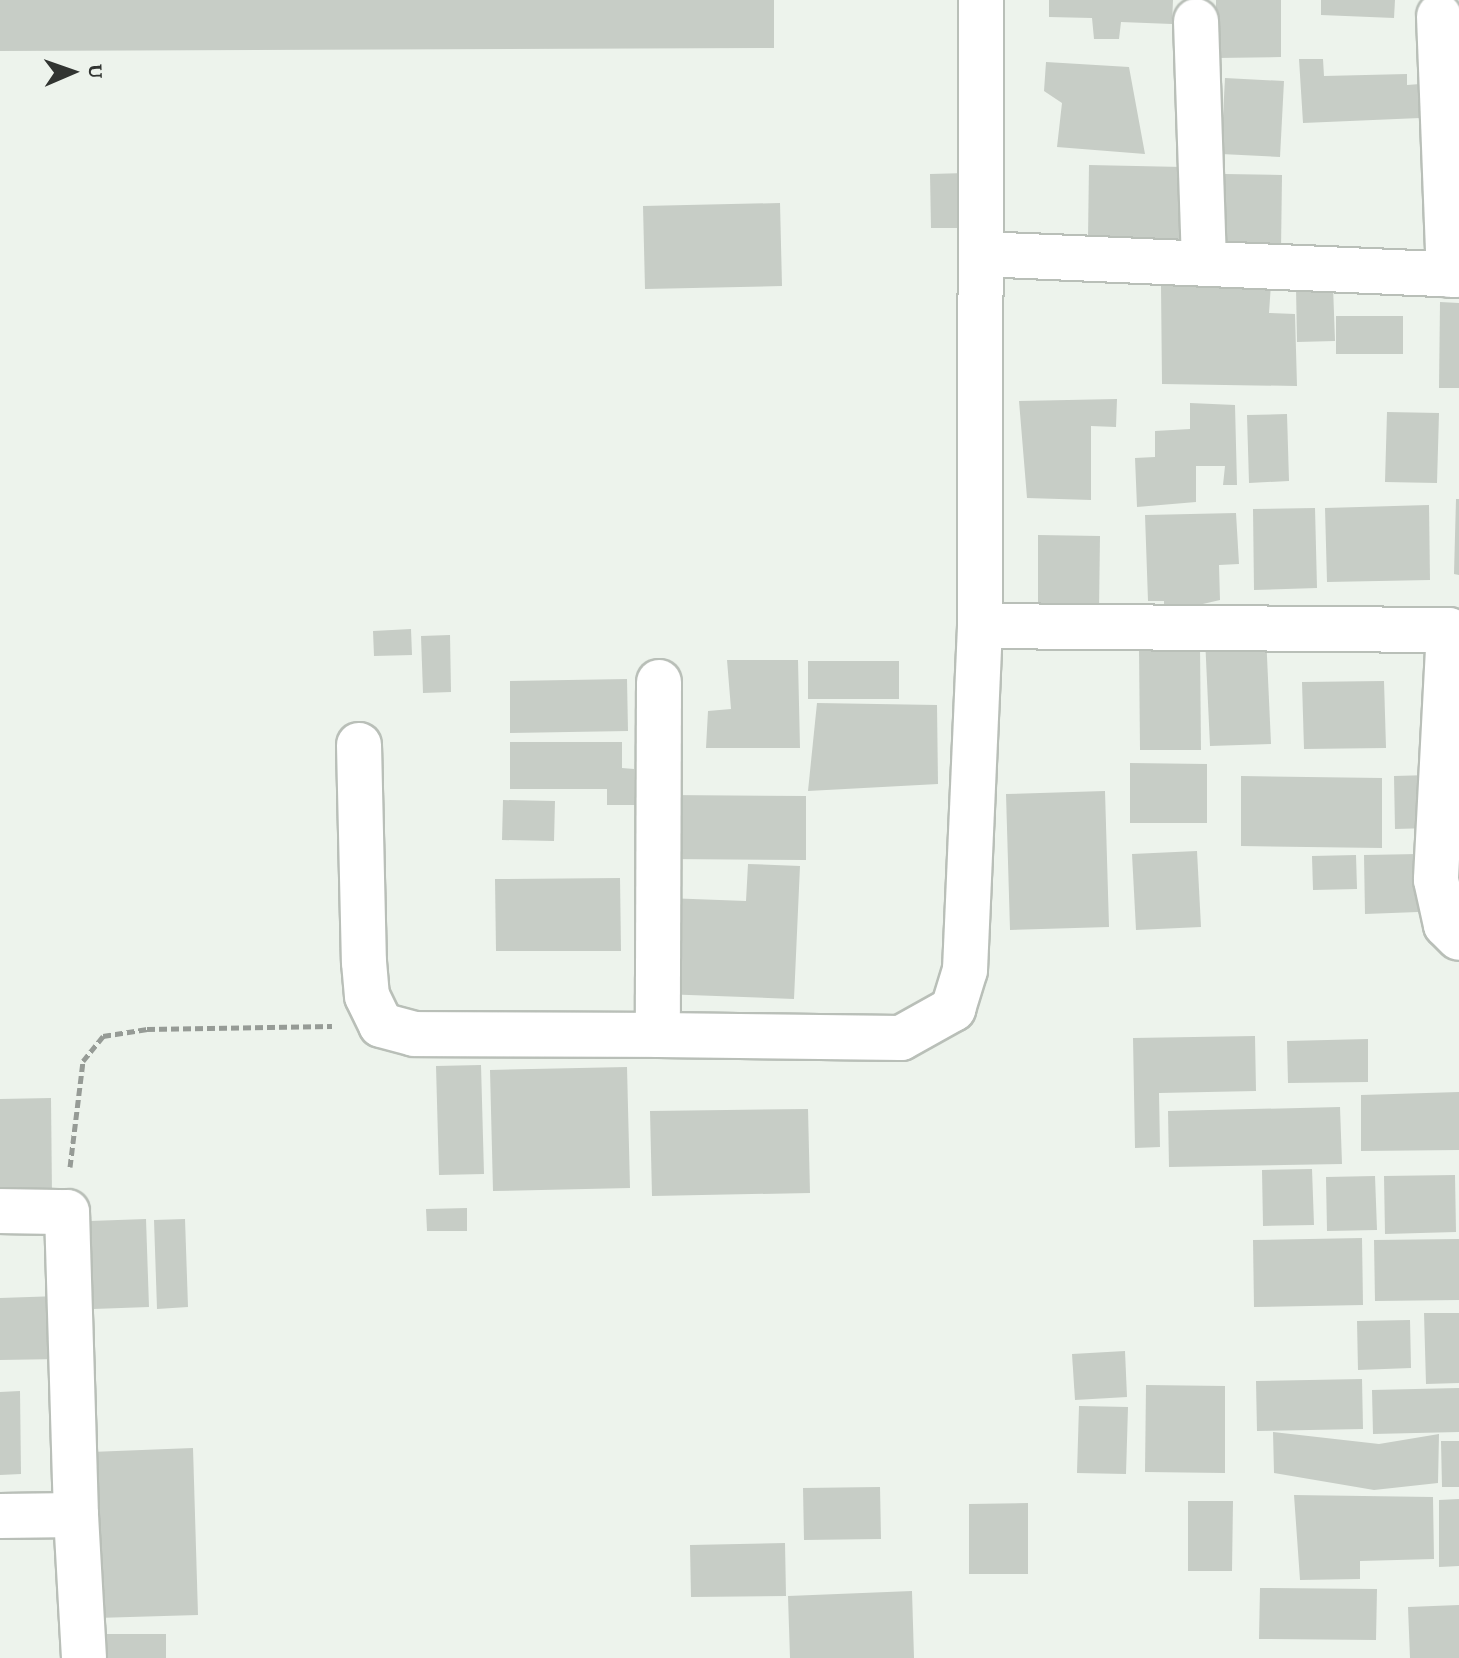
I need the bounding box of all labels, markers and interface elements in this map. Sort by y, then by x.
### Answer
north arrow [32,32,112,112]
text: U [84,63,109,79]

